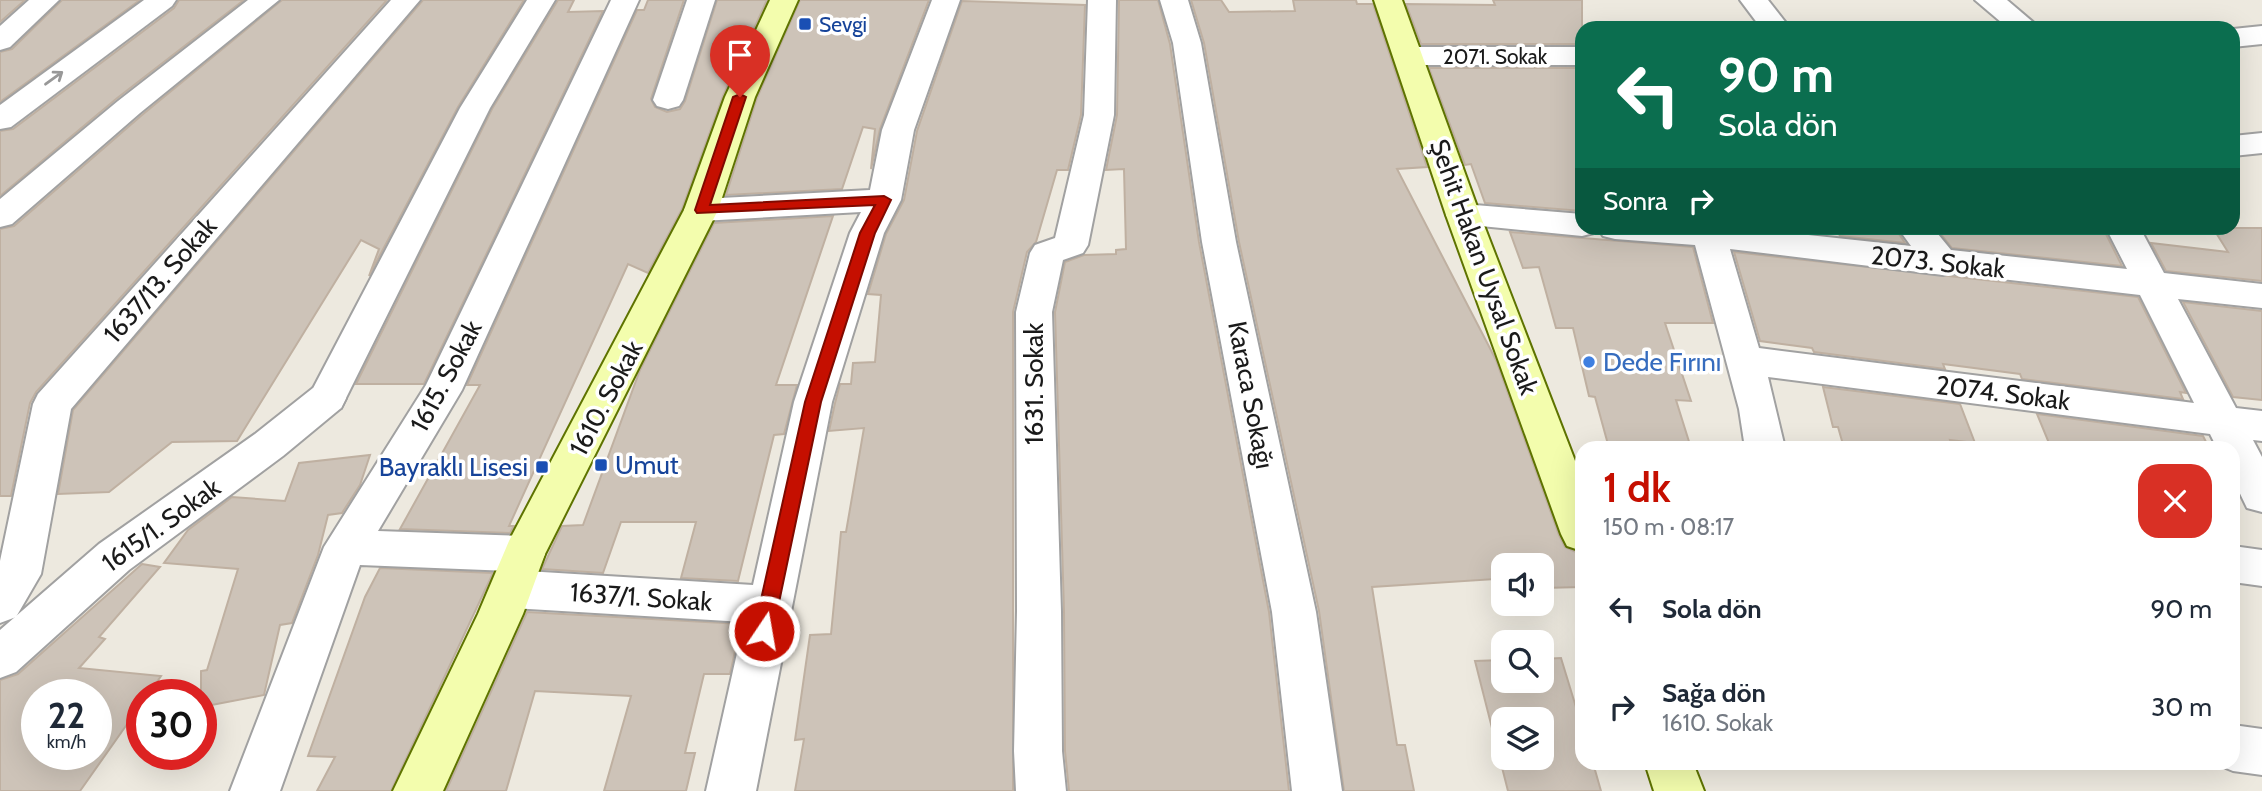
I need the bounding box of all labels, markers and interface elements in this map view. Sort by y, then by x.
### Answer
place label: Sevgi [819,12,867,37]
marker: Sevgi [797,16,813,32]
pin [710,25,770,97]
icon: arrive [721,36,759,74]
street label: 2071. Sokak [1443,44,1548,69]
text: 90 m [1718,45,1834,104]
icon: left [1603,49,1694,140]
one-way arrow [44,71,63,86]
text: Sola dön [1718,105,1838,144]
street label: Şehit Hakan Uysal Sokak [1423,135,1545,400]
icon: right [1682,182,1720,220]
text: Sonra [1603,185,1668,217]
street label: 1637/13. Sokak [97,210,224,349]
street label: 2073. Sokak [1869,239,2007,285]
street label: 1615. Sokak [403,314,489,437]
street label: Karaca Sokağı [1221,318,1281,472]
street label: 1631. Sokak [1018,323,1050,445]
street label: 1610. Sokak [562,335,650,461]
place label: Dede Fırını [1603,346,1721,378]
marker: Dede Fırını [1581,354,1597,370]
street label: 2074. Sokak [1934,369,2072,417]
place label: Umut [615,449,679,481]
place label: Bayraklı Lisesi [379,451,528,483]
marker: Umut [593,457,609,473]
marker: Bayraklı Lisesi [534,459,550,475]
text: 1 dk [1603,461,1671,513]
button: close [2138,464,2212,538]
street label: 1615/1. Sokak [95,471,227,579]
text: 150 m · 08:17 [1603,513,1734,541]
map controls [1491,553,1554,770]
button: sound [1491,553,1554,616]
street label: 1637/1. Sokak [569,576,713,618]
icon: left [1603,590,1641,628]
text: Sola dön [1662,593,1762,625]
text: 90 m [2150,593,2212,625]
position arrow [727,594,801,668]
button: search [1491,630,1554,693]
text: Sağa dön [1662,677,1766,709]
speed limit sign: 30 [126,679,217,770]
icon: right [1603,688,1641,726]
text: 30 m [2151,691,2212,723]
text: 22 [48,694,85,737]
button: layers [1491,707,1554,770]
text: 1610. Sokak [1662,709,1773,737]
text: km/h [47,731,86,753]

